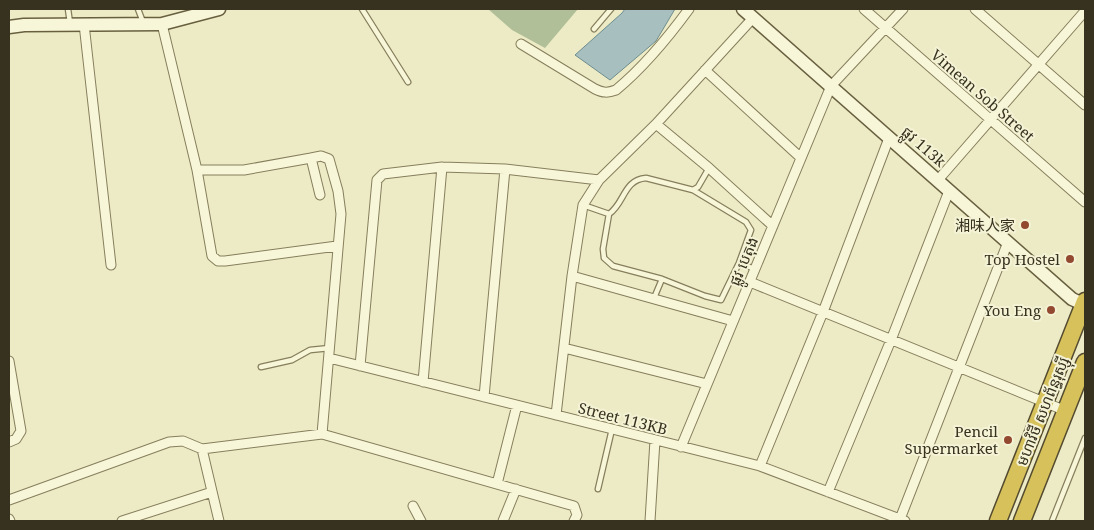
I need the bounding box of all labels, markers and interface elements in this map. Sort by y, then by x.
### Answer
street label: Vimean Sob Street [927,45,1039,145]
street label: ផ្លូវ 113k [895,121,950,174]
place label: 湘味人家 [955,215,1015,235]
marker: 湘味人家 [1019,219,1031,231]
street label: ផ្លូវ បេតុង [724,234,766,290]
place label: Top Hostel [985,249,1060,269]
marker: Top Hostel [1064,253,1076,265]
place label: You Eng [983,300,1041,320]
marker: You Eng [1045,304,1057,316]
street label: មហាវិថី សហព័ន្ធរុស្ស៊ី [1011,354,1077,470]
street label: Street 113KB [576,397,670,439]
place label: Pencil Supermarket [905,421,998,458]
marker: Pencil Supermarket [1002,434,1014,446]

